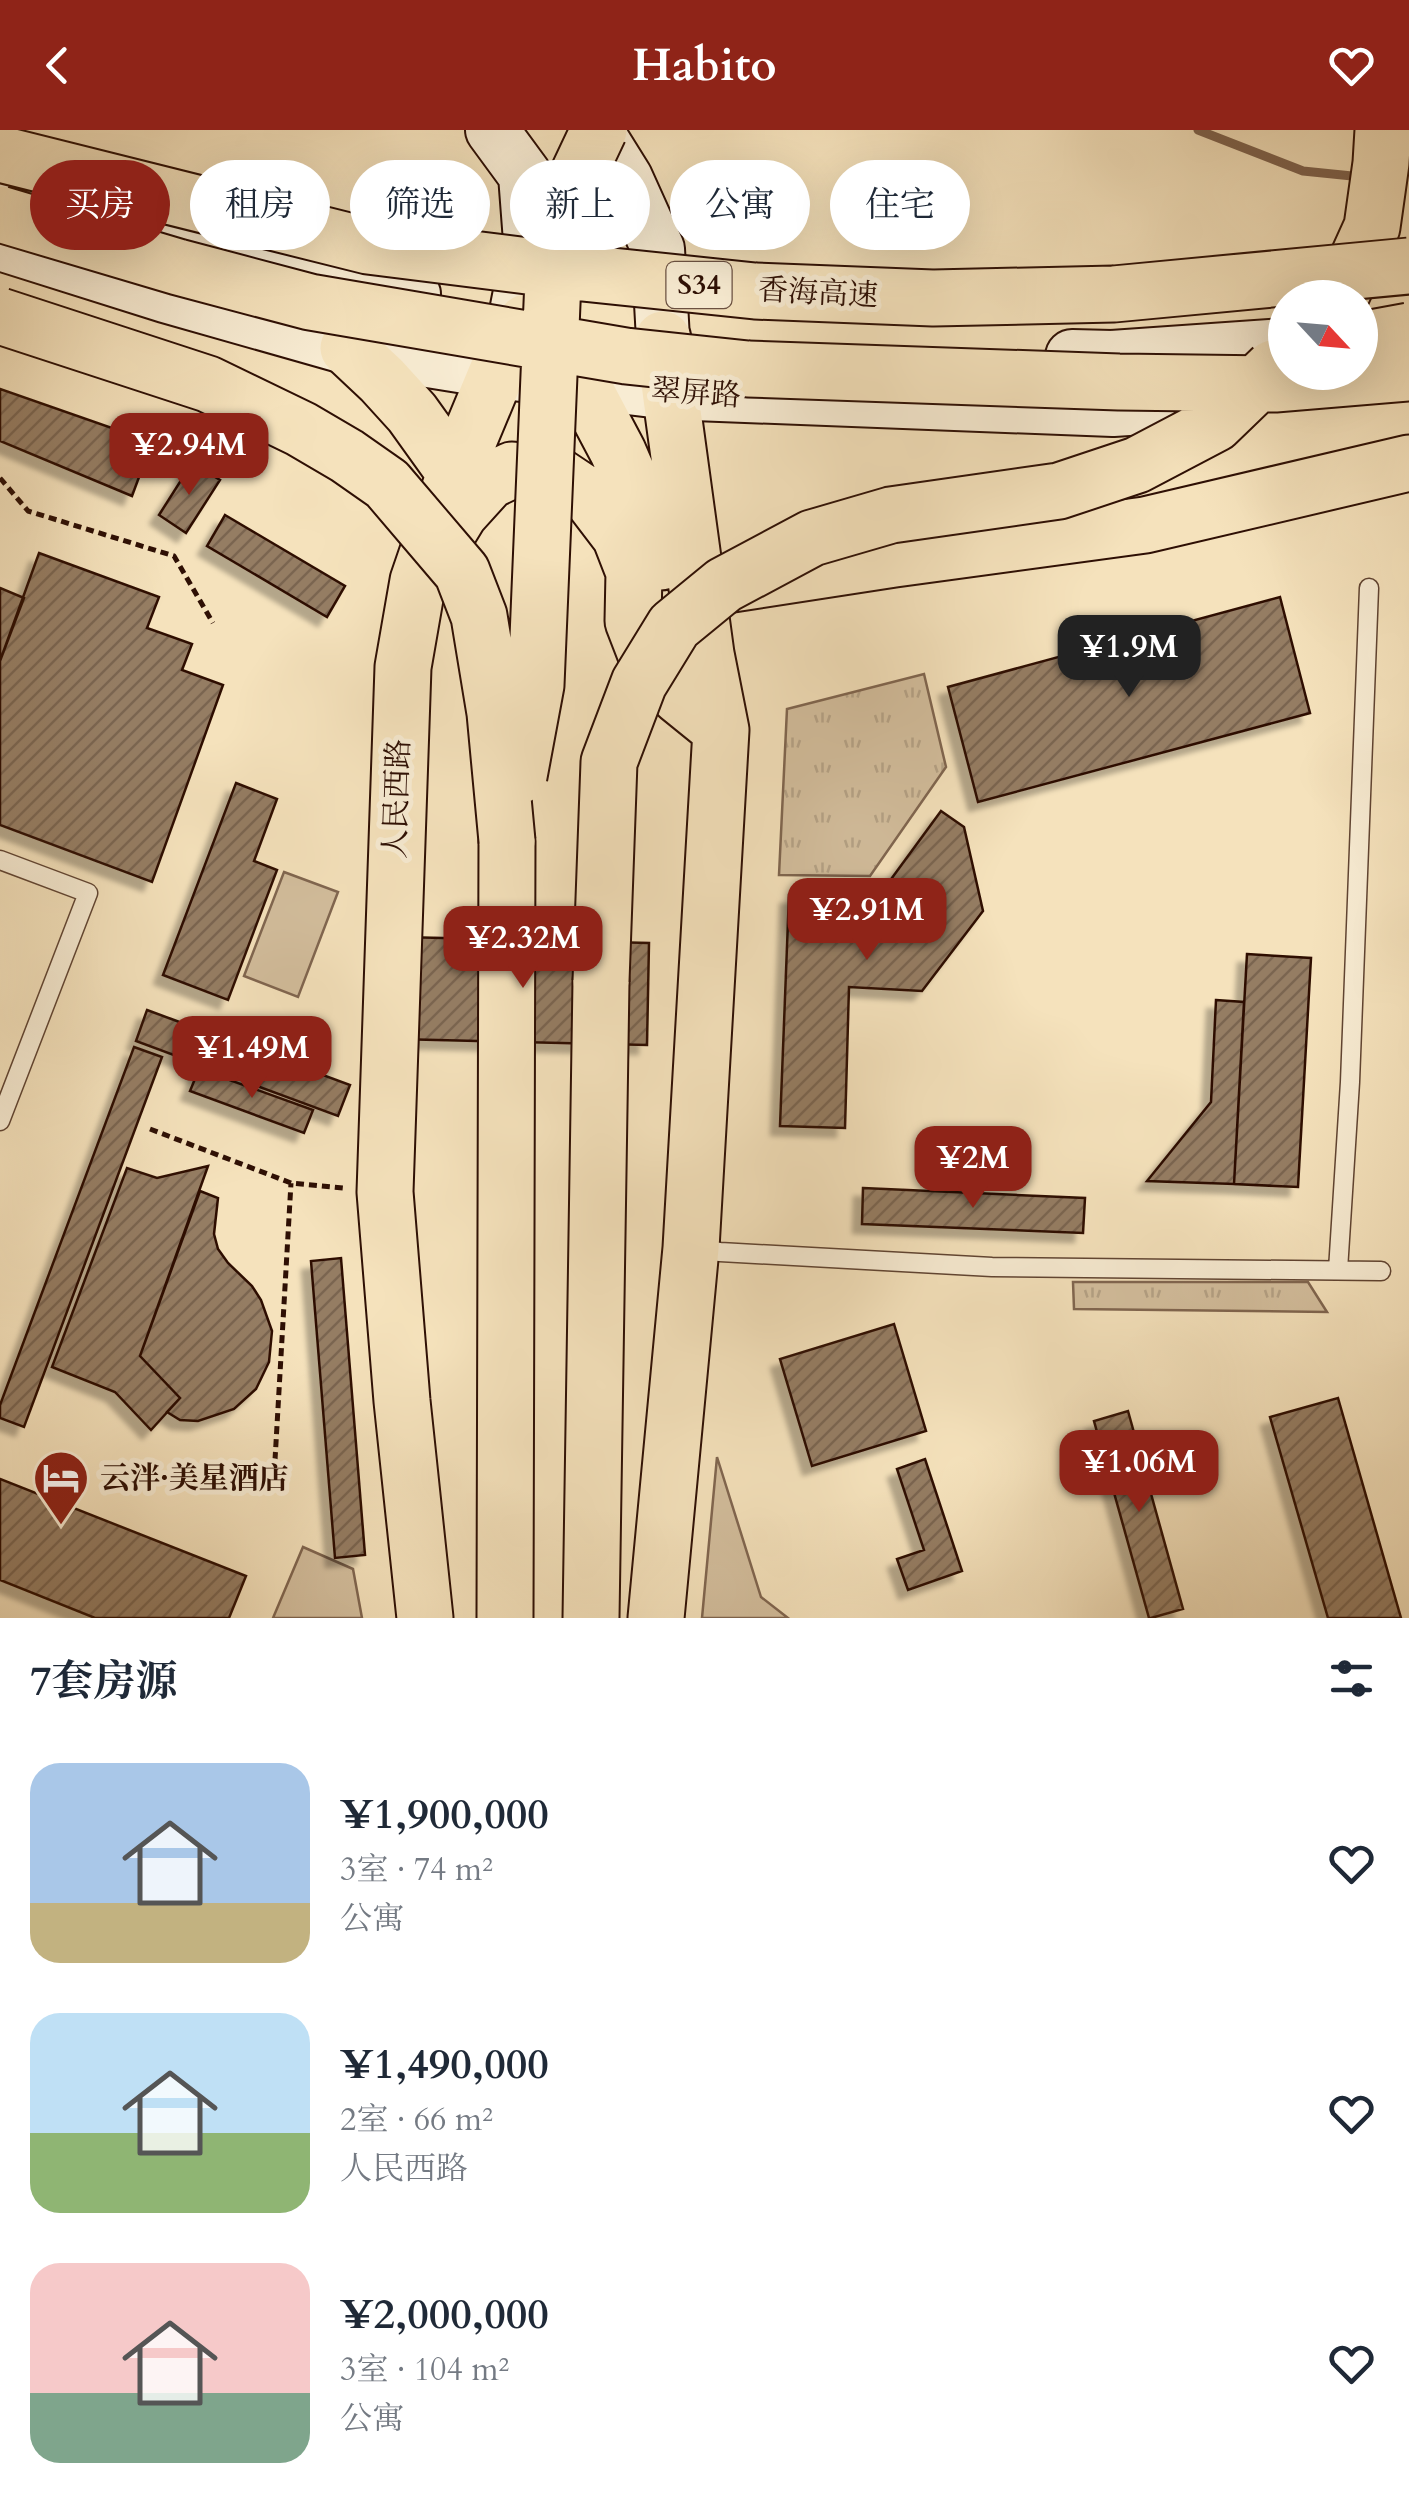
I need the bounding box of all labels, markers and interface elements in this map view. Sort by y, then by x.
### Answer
text: Habito [632,35,777,96]
icon: back [30,38,85,93]
icon: heart [1324,38,1379,93]
chip: 买房 [30,160,170,250]
chip: 租房 [190,160,330,250]
chip: 筛选 [350,160,490,250]
chip: 新上 [510,160,650,250]
chip: 公寓 [670,160,810,250]
chip: 住宅 [830,160,970,250]
road number: S34 [666,262,732,308]
street label: 香海高速 [757,269,879,317]
north arrow [1268,280,1378,390]
map controls [1268,280,1378,390]
street label: 翠屏路 [650,369,742,417]
pin: ¥2.94M [108,413,270,498]
text: ¥2.94M [131,423,247,467]
pin: ¥1.9M [1059,615,1199,700]
text: ¥1.9M [1080,625,1178,669]
street label: 人民西路 [374,738,420,860]
pin: ¥2.91M [786,878,948,963]
text: ¥2.91M [809,888,925,932]
pin: ¥2.32M [442,906,604,991]
text: ¥2.32M [465,916,581,960]
pin: ¥1.49M [171,1016,333,1101]
text: ¥1.49M [194,1026,310,1070]
pin: ¥2M [925,1126,1021,1211]
text: ¥2M [937,1136,1009,1180]
pin: ¥1.06M [1058,1430,1220,1515]
text: ¥1.06M [1081,1440,1197,1484]
hotel icon: 云泮·美星酒店 [31,1448,91,1527]
place label: 云泮·美星酒店 [100,1458,289,1499]
icon: filters [1324,1651,1379,1706]
text: 7套房源 [30,1653,178,1710]
text: ¥1,900,000 [340,1786,549,1843]
icon: home [110,1803,230,1923]
icon: heart [1324,1836,1379,1891]
text: 3室 · 74 m² [340,1848,493,1892]
text: 公寓 [340,1897,404,1941]
text: ¥1,490,000 [340,2036,549,2093]
icon: home [110,2053,230,2173]
icon: heart [1324,2086,1379,2141]
text: 2室 · 66 m² [340,2098,493,2142]
text: 人民西路 [340,2147,468,2191]
text: ¥2,000,000 [340,2286,549,2343]
icon: home [110,2303,230,2423]
icon: heart [1324,2336,1379,2391]
text: 3室 · 104 m² [340,2348,509,2392]
text: 公寓 [340,2397,404,2441]

